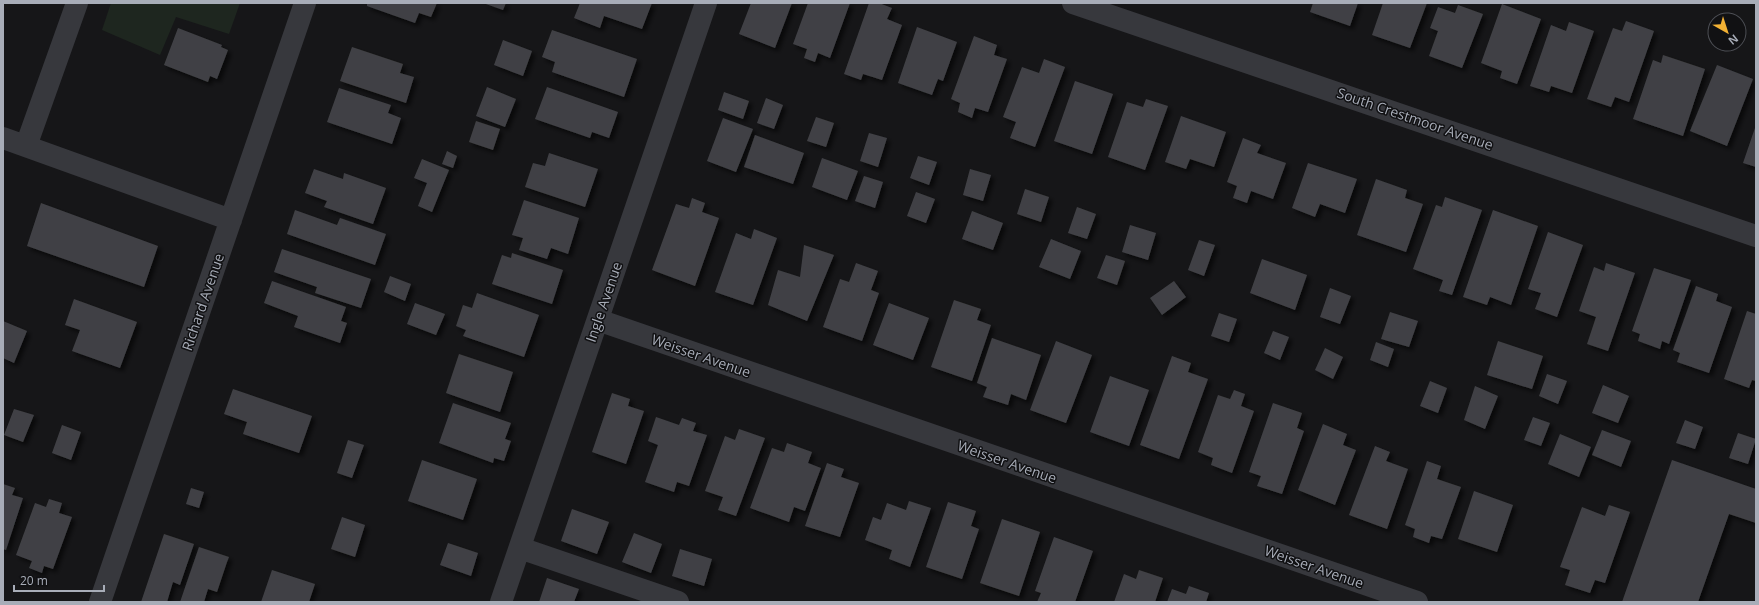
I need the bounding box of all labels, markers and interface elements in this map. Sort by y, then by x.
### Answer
north arrow [1707,12,1747,52]
text: N [1725,32,1742,49]
street label: South Crestmoor Avenue [1335,83,1496,154]
street label: Richard Avenue [177,250,228,353]
street label: Ingle Avenue [581,259,626,345]
street label: Weisser Avenue [649,330,753,381]
street label: Weisser Avenue [955,436,1059,487]
street label: Weisser Avenue [1262,541,1366,592]
scale bar [14,567,104,593]
text: 20 m [20,572,48,589]

